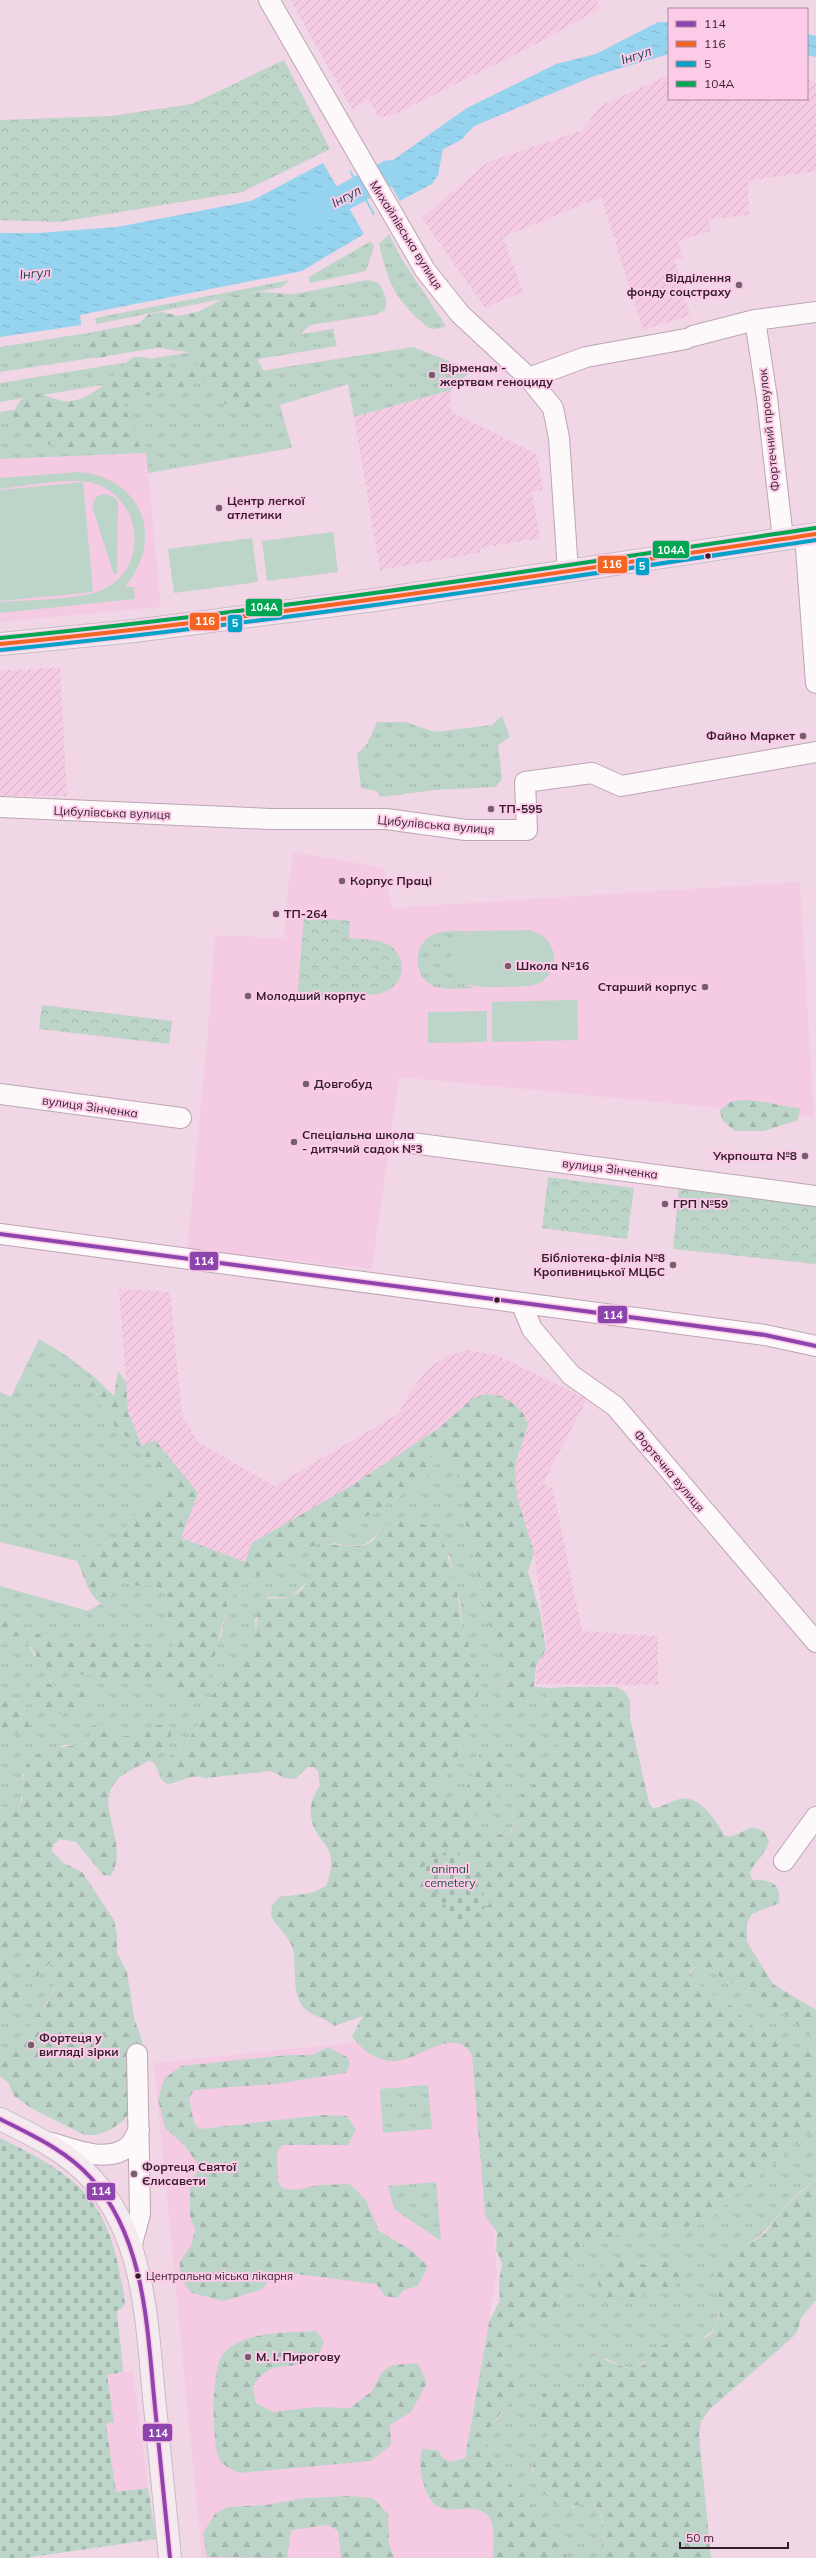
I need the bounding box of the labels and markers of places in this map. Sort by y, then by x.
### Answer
place label: Відділення фонду соцстраху [627,270,731,299]
marker: Відділення фонду соцстраху [734,280,744,290]
place label: Вірменам - жертвам геноциду [439,360,553,389]
marker: Вірменам - жертвам геноциду [427,370,437,380]
place label: Центр легкої атлетики [227,493,305,522]
marker: Центр легкої атлетики [214,503,224,513]
unlabelled marker [703,551,713,561]
place label: Файно Маркет [706,728,795,743]
marker: Файно Маркет [798,731,808,741]
place label: ТП-595 [499,801,543,816]
marker: ТП-595 [486,804,496,814]
place label: Корпус Праці [350,873,432,888]
marker: Корпус Праці [337,876,347,886]
place label: ТП-264 [284,906,328,921]
marker: ТП-264 [271,909,281,919]
place label: Школа №16 [516,958,589,973]
marker: Школа №16 [503,961,513,971]
place label: Старший корпус [598,979,697,994]
marker: Старший корпус [700,982,710,992]
place label: Молодший корпус [256,988,366,1003]
marker: Молодший корпус [243,991,253,1001]
place label: Довгобуд [314,1076,373,1091]
marker: Довгобуд [301,1079,311,1089]
place label: Спеціальна школа - дитячий садок №3 [302,1127,423,1156]
marker: Спеціальна школа - дитячий садок №3 [289,1137,299,1147]
place label: Укрпошта №8 [712,1148,797,1163]
marker: Укрпошта №8 [800,1151,810,1161]
place label: ГРП №59 [673,1196,728,1211]
marker: ГРП №59 [660,1199,670,1209]
place label: Бібліотека-філія №8 Кропивницької МЦБС [533,1250,665,1279]
marker: Бібліотека-філія №8 Кропивницької МЦБС [668,1260,678,1270]
unlabelled marker [492,1295,502,1305]
place label: Фортеця у вигляді зірки [39,2030,119,2059]
marker: Фортеця у вигляді зірки [26,2040,36,2050]
place label: Фортеця Святої Єлисавети [142,2159,237,2188]
marker: Фортеця Святої Єлисавети [129,2169,139,2179]
place label: Центральна міська лікарня [146,2269,293,2283]
marker: Центральна міська лікарня [133,2271,143,2281]
place label: М. І. Пирогову [256,2349,341,2364]
marker: М. І. Пирогову [243,2352,253,2362]

